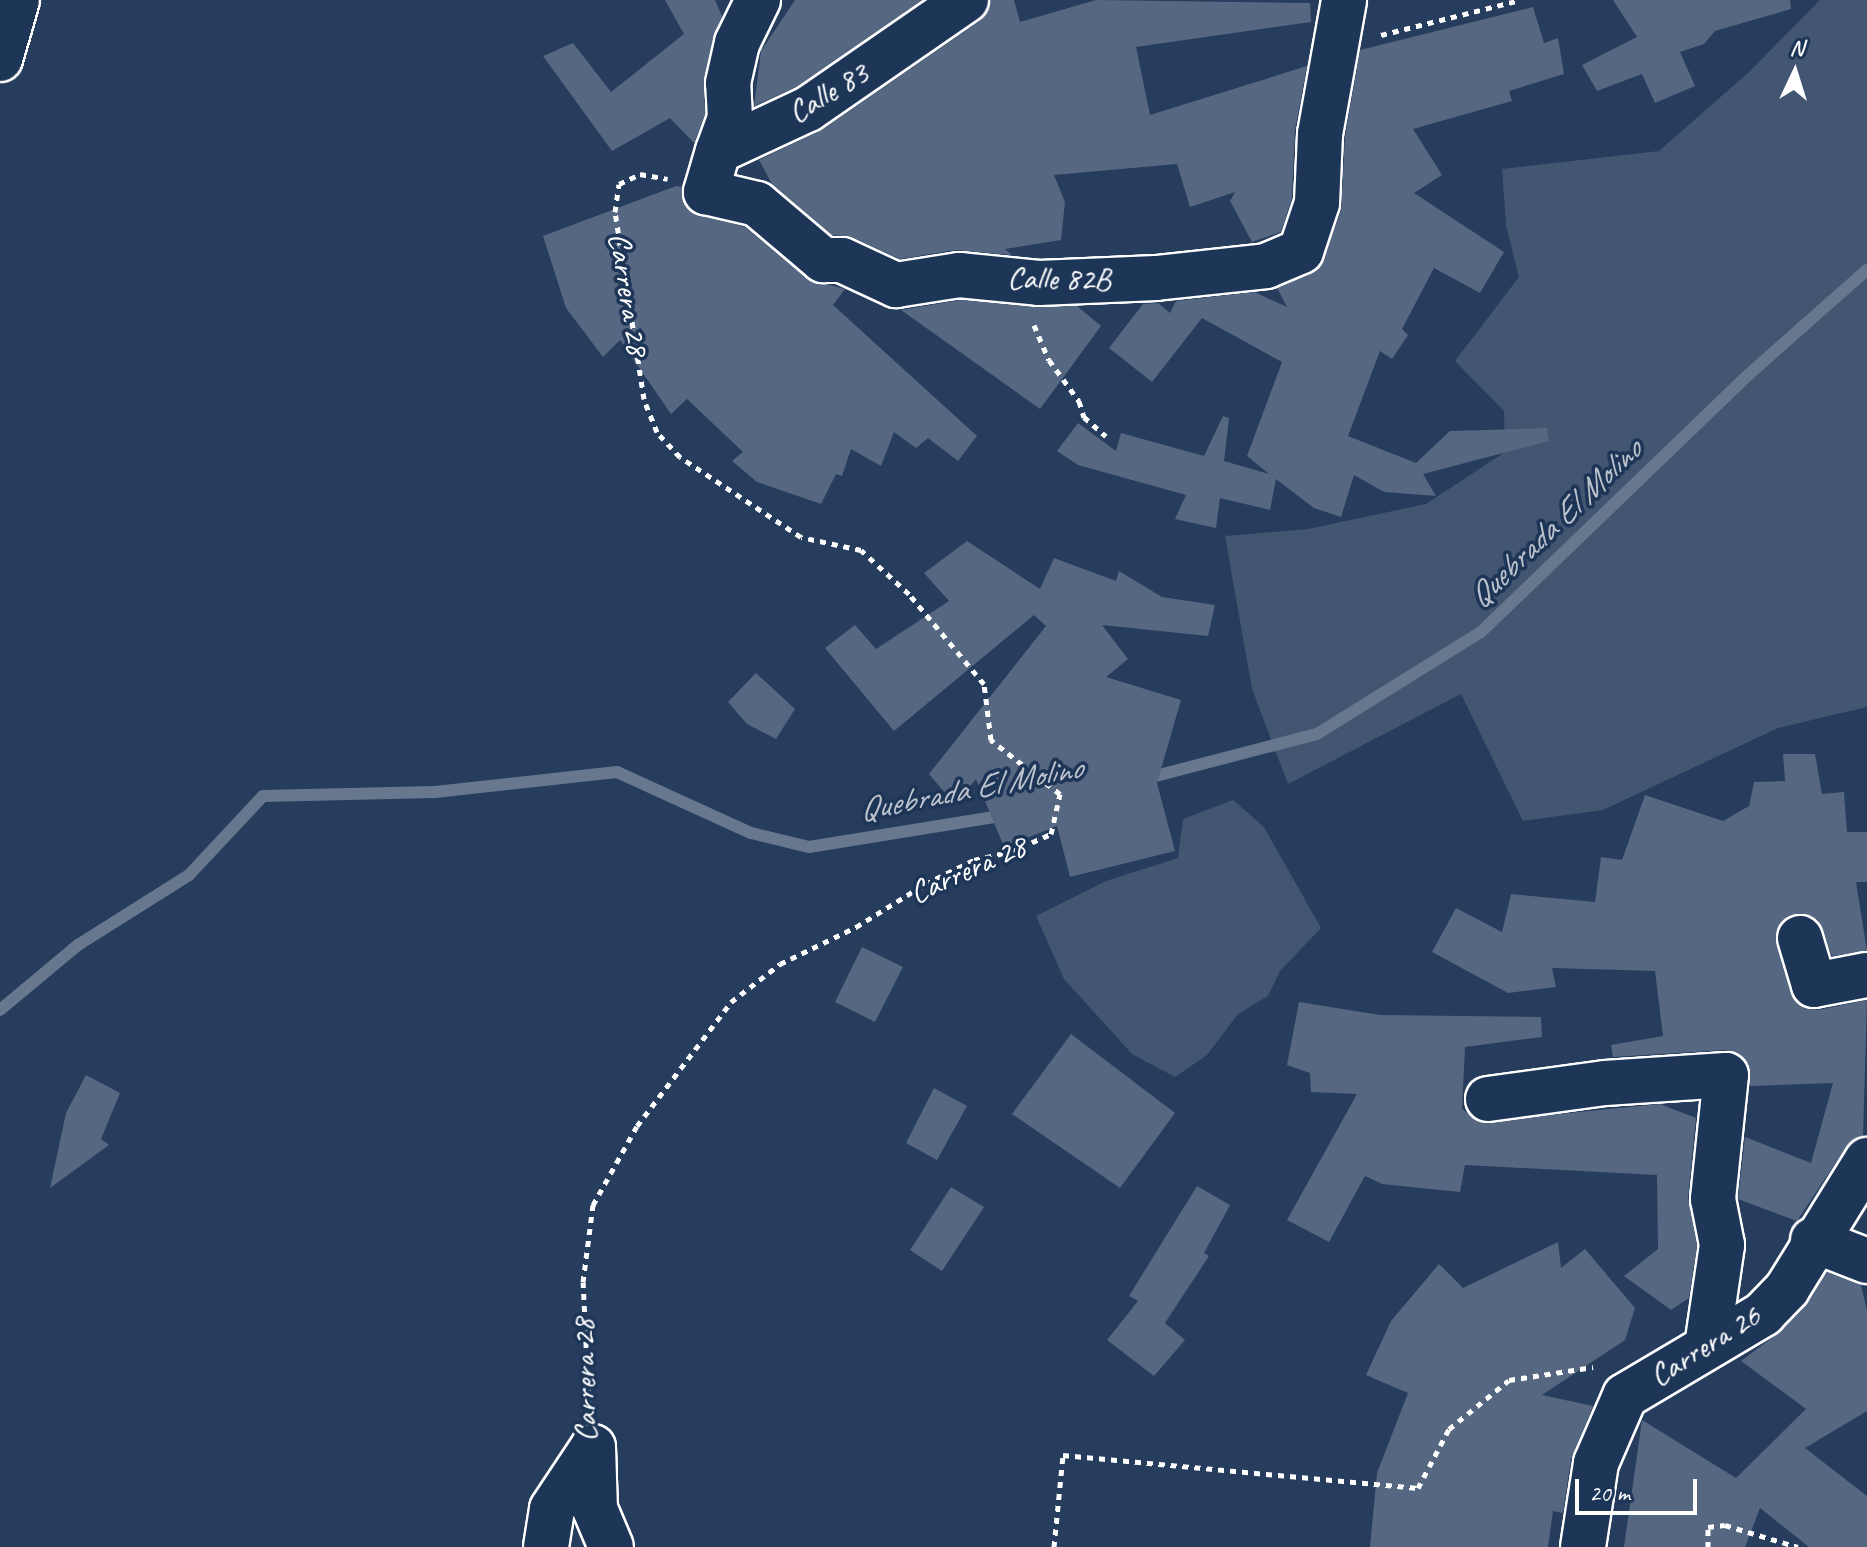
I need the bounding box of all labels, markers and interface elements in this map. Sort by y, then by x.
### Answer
north arrow [1755,32,1835,112]
text: N [1789,34,1804,62]
street label: Calle 83 [781,54,875,132]
street label: Carrera 28 [599,230,657,358]
street label: Calle 82B [1007,259,1111,299]
water label: Quebrada El Molino [1459,430,1649,616]
water label: Quebrada El Molino [855,746,1085,830]
street label: Carrera 28 [904,827,1032,913]
street label: Carrera 26 [1642,1297,1768,1395]
street label: Carrera 28 [565,1318,605,1442]
scale bar [1579,1463,1701,1513]
text: 20 m [1589,1478,1630,1508]

